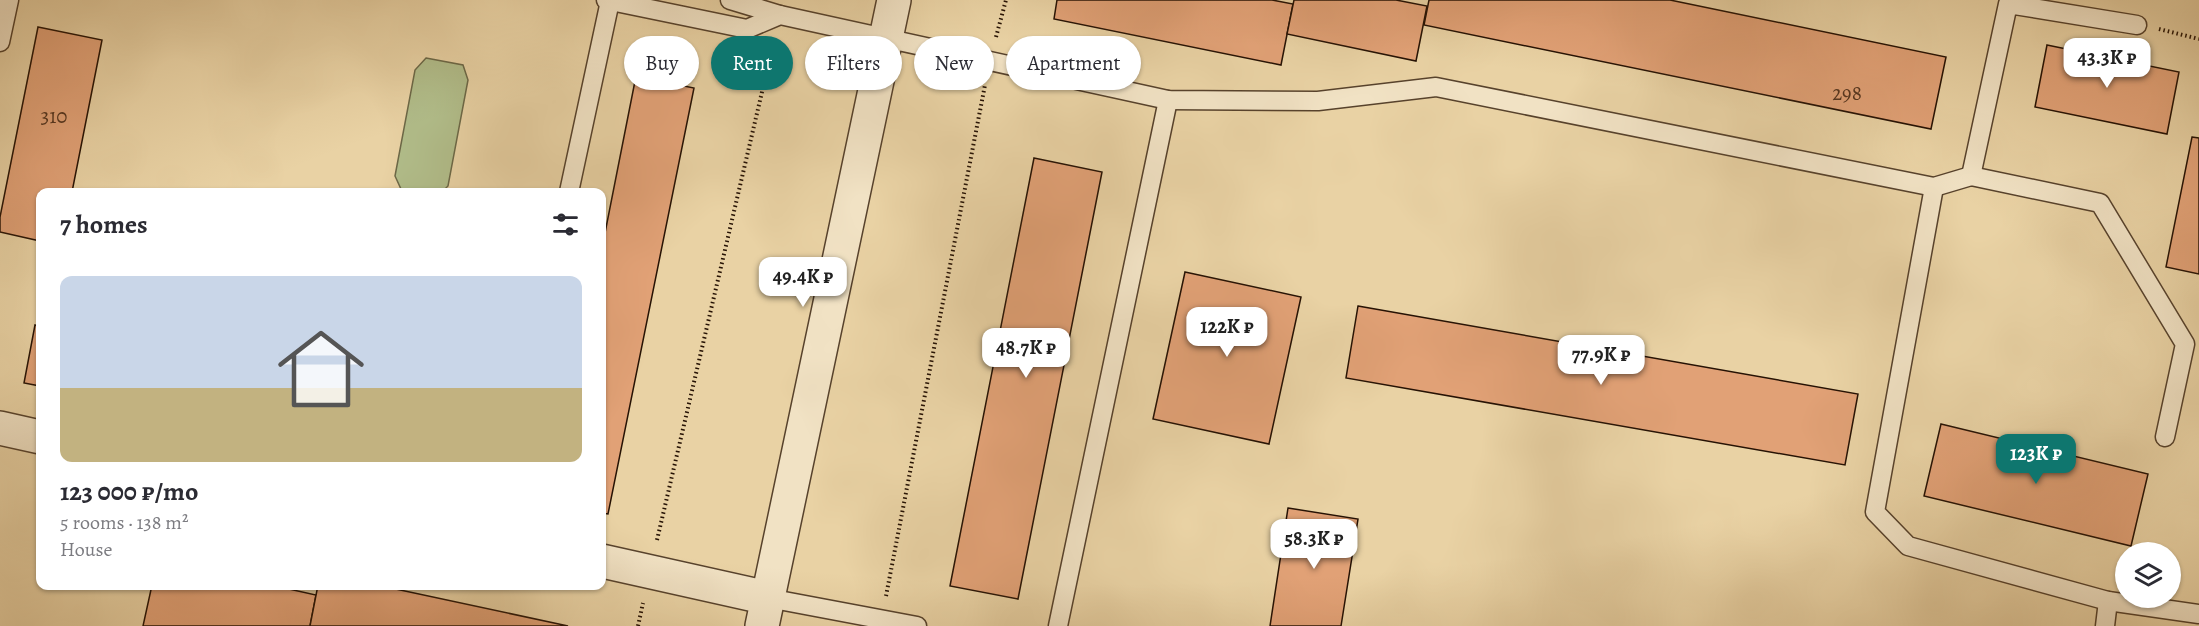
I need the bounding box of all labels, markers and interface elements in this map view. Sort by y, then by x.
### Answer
chip: Buy [624,36,699,90]
chip: Rent [711,36,793,90]
chip: Filters [805,36,902,90]
chip: New [914,36,994,90]
chip: Apartment [1006,36,1141,90]
pin: 43.3K ₽ [2052,38,2162,89]
text: 43.3K ₽ [2078,44,2136,71]
house number: 298 [1832,79,1862,107]
house number: 310 [40,102,68,130]
text: 7 homes [60,207,148,242]
icon: filters [549,208,582,241]
pin: 49.4K ₽ [748,257,858,308]
text: 49.4K ₽ [773,263,833,290]
pin: 122K ₽ [1178,307,1276,358]
text: 122K ₽ [1200,313,1254,340]
icon: home [267,315,375,423]
pin: 48.7K ₽ [971,328,1081,379]
text: 48.7K ₽ [996,334,1056,361]
pin: 77.9K ₽ [1546,335,1656,386]
text: 77.9K ₽ [1572,341,1630,368]
pin: 123K ₽ [1987,434,2085,485]
text: 123K ₽ [2010,440,2062,467]
text: 123 000 ₽/mo [60,474,198,509]
text: 5 rooms · 138 m² [60,509,189,536]
pin: 58.3K ₽ [1259,519,1369,570]
text: 58.3K ₽ [1284,525,1344,552]
text: House [60,536,112,563]
map controls [2115,542,2181,608]
button: layers [2115,542,2181,608]

